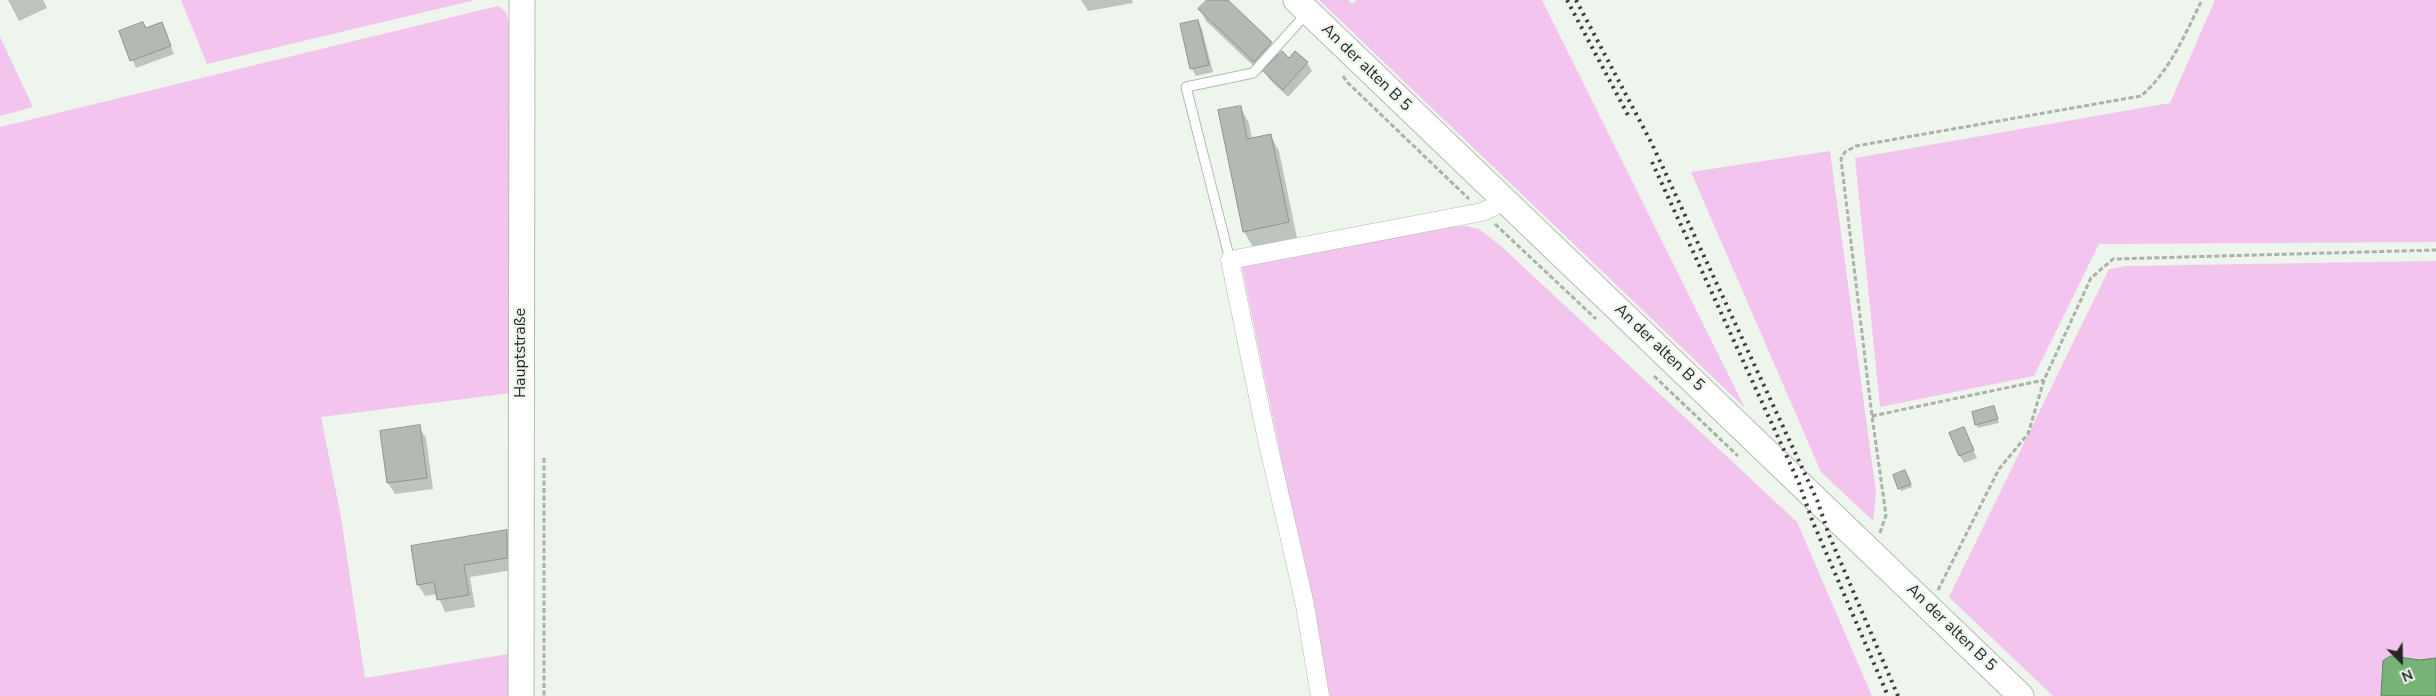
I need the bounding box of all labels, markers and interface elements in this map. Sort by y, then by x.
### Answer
street label: An der alten B 5 [1317,20,1415,116]
street label: An der alten B 5 [1610,300,1708,396]
street label: Hauptstraße [511,308,531,398]
street label: An der alten B 5 [1902,580,2000,676]
north arrow [2376,636,2426,686]
text: N [2399,664,2416,686]

